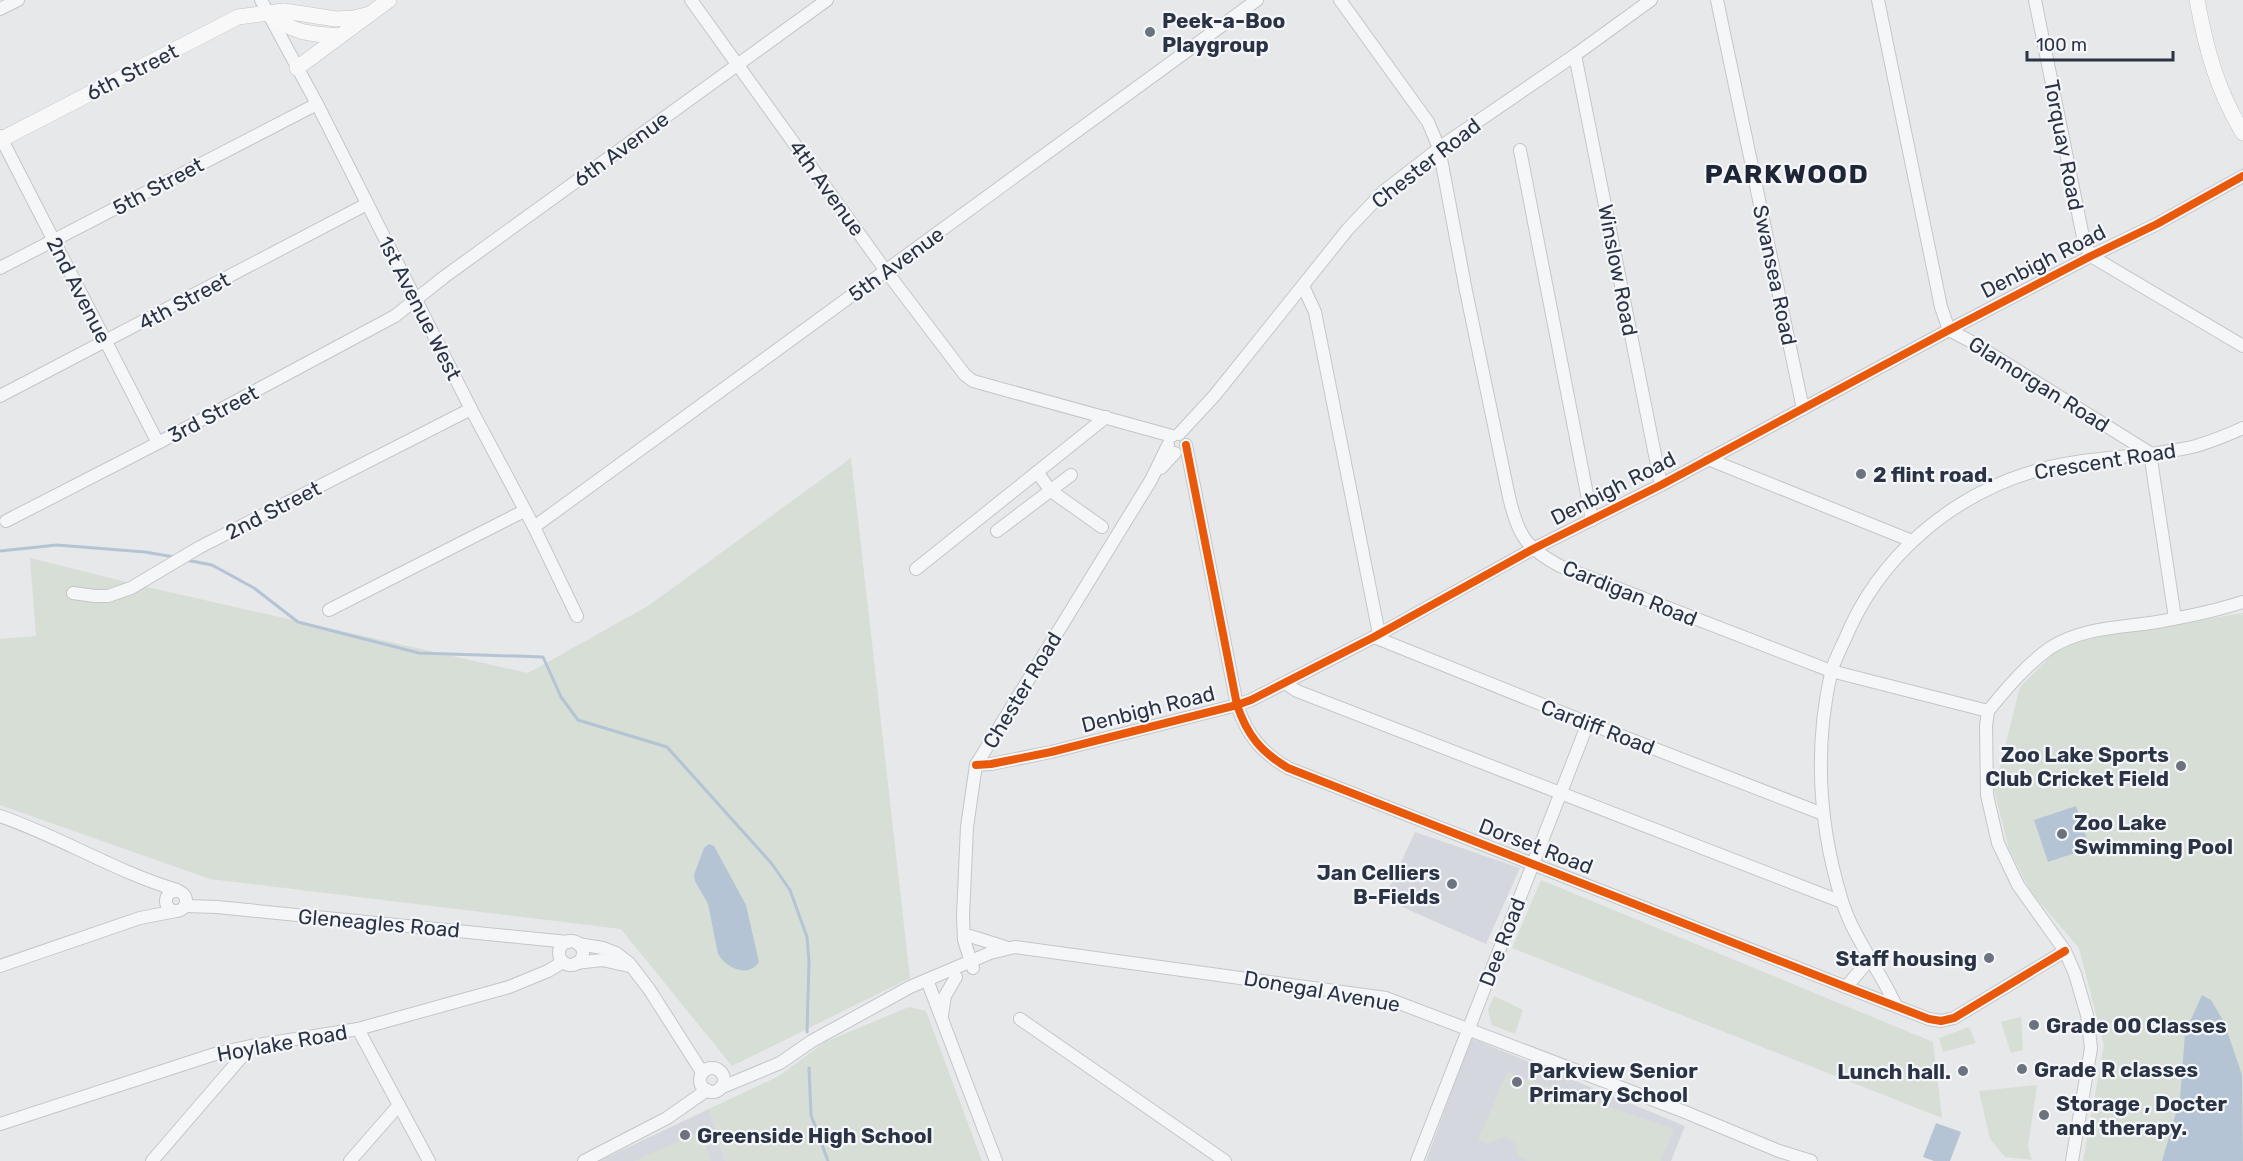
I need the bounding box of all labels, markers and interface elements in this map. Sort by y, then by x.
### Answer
place label: Peek-a-Boo Playgroup [1162,8,1285,57]
scale bar [2027,24,2172,62]
marker: Peek-a-Boo Playgroup [1143,25,1157,39]
text: 100 m [2036,34,2087,56]
street label: 6th Street [82,38,182,106]
street label: Torquay Road [2039,78,2089,212]
street label: 6th Avenue [568,106,674,192]
street label: Chester Road [1366,113,1486,213]
street label: 4th Avenue [784,135,870,241]
street label: 5th Street [108,152,208,220]
district label: PARKWOOD [1705,158,1869,190]
street label: Winslow Road [1593,202,1643,338]
street label: Swansea Road [1748,203,1802,347]
street label: Denbigh Road [1976,219,2110,303]
street label: 5th Avenue [843,221,949,307]
street label: 1st Avenue West [373,232,467,384]
street label: 2nd Avenue [42,233,116,347]
street label: 4th Street [134,267,234,335]
street label: Glamorgan Road [1964,331,2114,437]
street label: 3rd Street [164,380,262,448]
street label: Crescent Road [2032,437,2178,485]
street label: Denbigh Road [1546,446,1680,530]
place label: 2 flint road. [1873,462,1993,487]
marker: 2 flint road. [1854,467,1868,481]
street label: 2nd Street [221,475,325,545]
street label: Cardigan Road [1559,555,1701,631]
street label: Chester Road [977,627,1067,753]
street label: Denbigh Road [1079,680,1217,738]
street label: Cardiff Road [1538,694,1658,760]
place label: Zoo Lake Sports Club Cricket Field [1985,742,2169,791]
marker: Zoo Lake Sports Club Cricket Field [2174,759,2188,773]
place label: Zoo Lake Swimming Pool [2074,810,2233,859]
street label: Dorset Road [1475,813,1597,879]
marker: Zoo Lake Swimming Pool [2055,827,2069,841]
place label: Jan Celliers B-Fields [1317,860,1440,909]
marker: Jan Celliers B-Fields [1445,877,1459,891]
street label: Dee Road [1474,894,1530,990]
street label: Gleneagles Road [297,903,461,943]
place label: Staff housing [1836,946,1977,971]
marker: Staff housing [1982,951,1996,965]
street label: Donegal Avenue [1242,965,1402,1017]
place label: Grade 00 Classes [2046,1013,2227,1038]
marker: Grade 00 Classes [2027,1018,2041,1032]
street label: Hoylake Road [215,1019,349,1067]
place label: Grade R classes [2034,1057,2198,1082]
place label: Parkview Senior Primary School [1529,1058,1698,1107]
place label: Lunch hall. [1837,1059,1951,1084]
marker: Grade R classes [2015,1062,2029,1076]
marker: Lunch hall. [1956,1064,1970,1078]
marker: Parkview Senior Primary School [1510,1075,1524,1089]
place label: Storage , Docter and therapy. [2056,1091,2227,1140]
marker: Storage , Docter and therapy. [2037,1108,2051,1122]
place label: Greenside High School [697,1123,933,1148]
marker: Greenside High School [678,1128,692,1142]

